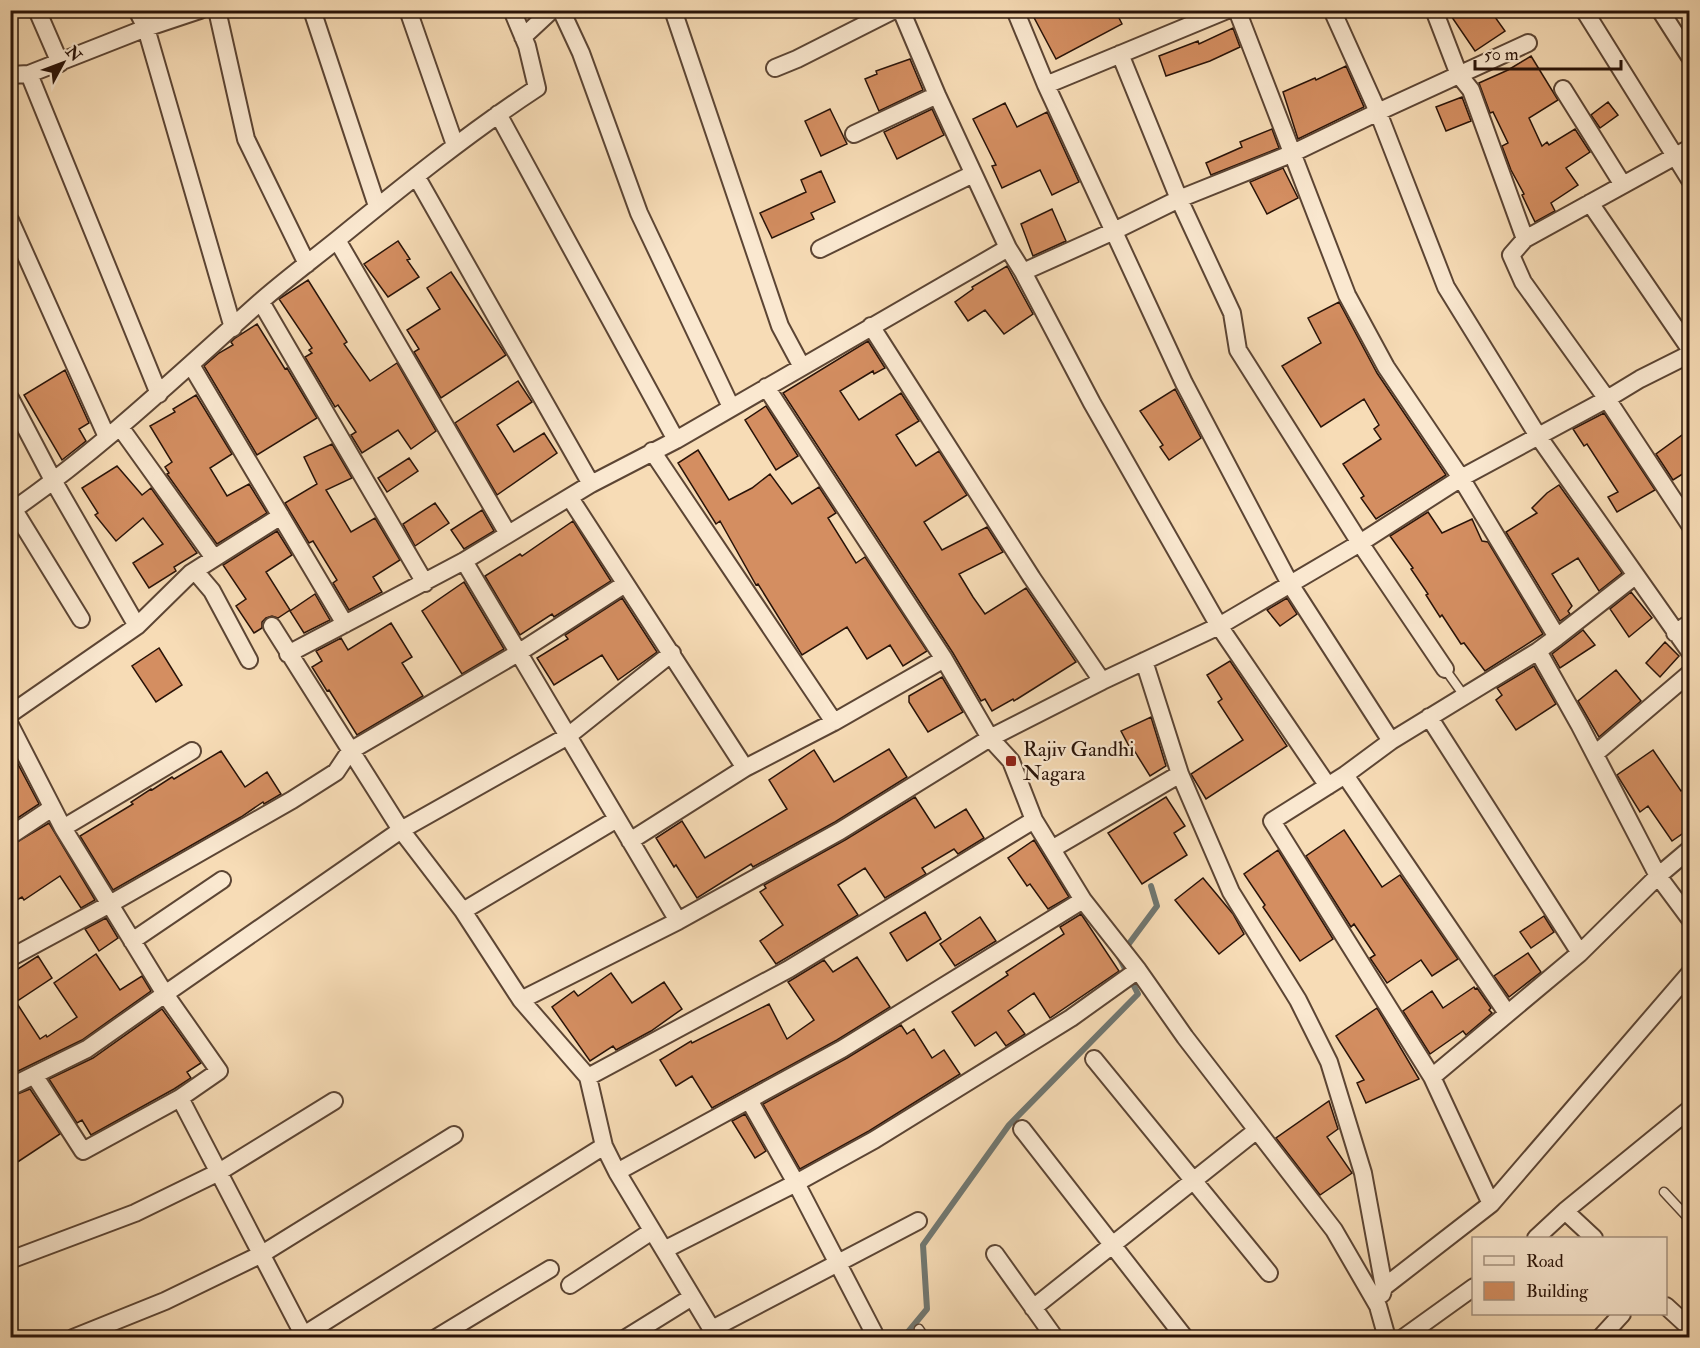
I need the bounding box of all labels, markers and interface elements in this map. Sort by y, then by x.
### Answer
north arrow [33,33,93,93]
scale bar [1475,33,1620,71]
text: N [61,41,86,66]
text: 50 m [1484,43,1519,66]
place label: Rajiv Gandhi Nagara [1023,736,1135,787]
marker: Rajiv Gandhi Nagara [1004,754,1018,768]
legend [1472,1237,1667,1315]
text: Road [1526,1250,1564,1273]
text: Building [1526,1280,1589,1303]

